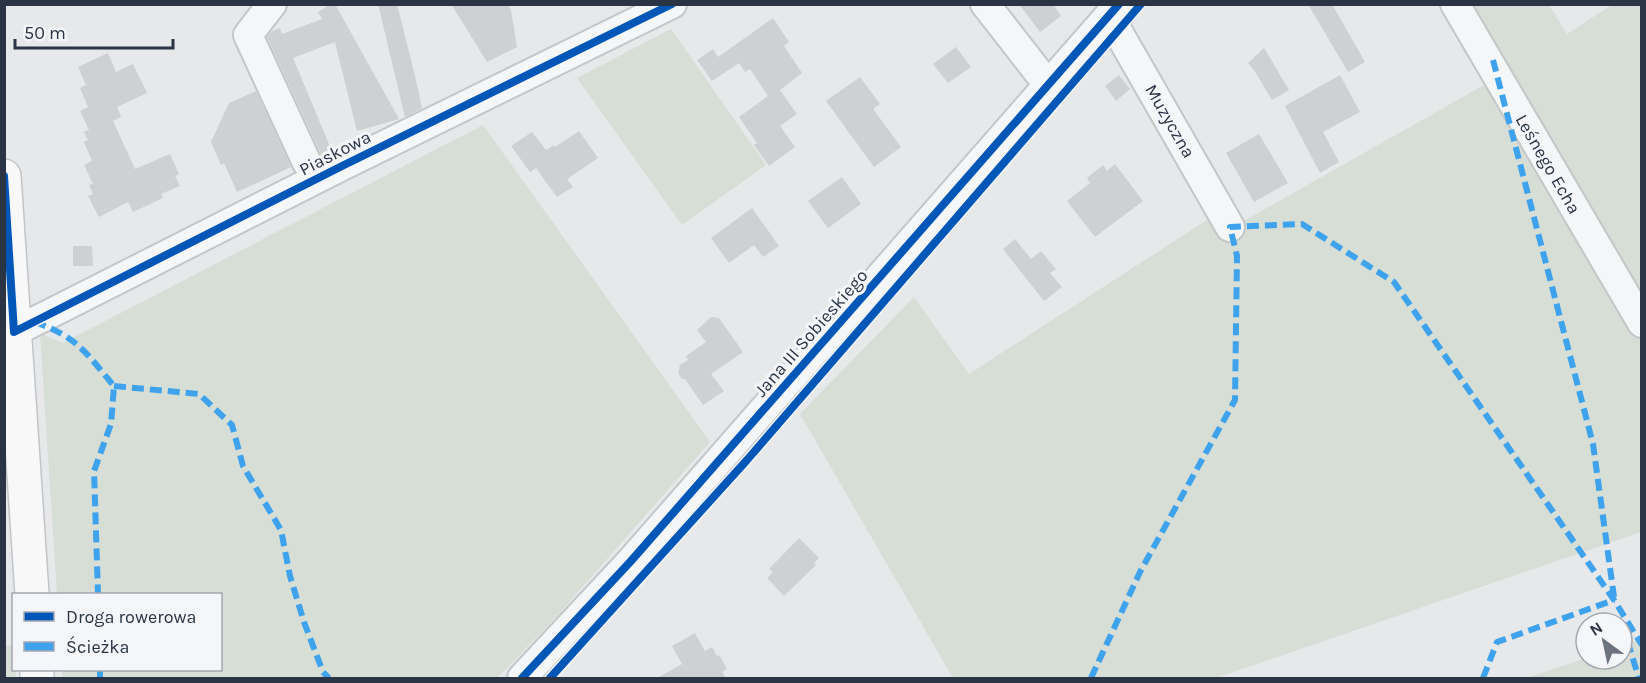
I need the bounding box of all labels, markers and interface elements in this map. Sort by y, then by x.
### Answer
scale bar [15,12,172,50]
text: 50 m [24,22,66,44]
street label: Muzyczna [1140,80,1200,162]
street label: Leśnego Echa [1511,110,1585,218]
street label: Piaskowa [295,126,375,180]
street label: Jana III Sobieskiego [750,265,872,401]
legend [12,593,222,671]
text: Droga rowerowa [66,606,197,628]
north arrow [1574,611,1634,671]
text: N [1586,618,1606,640]
text: Ścieżka [66,635,129,658]

